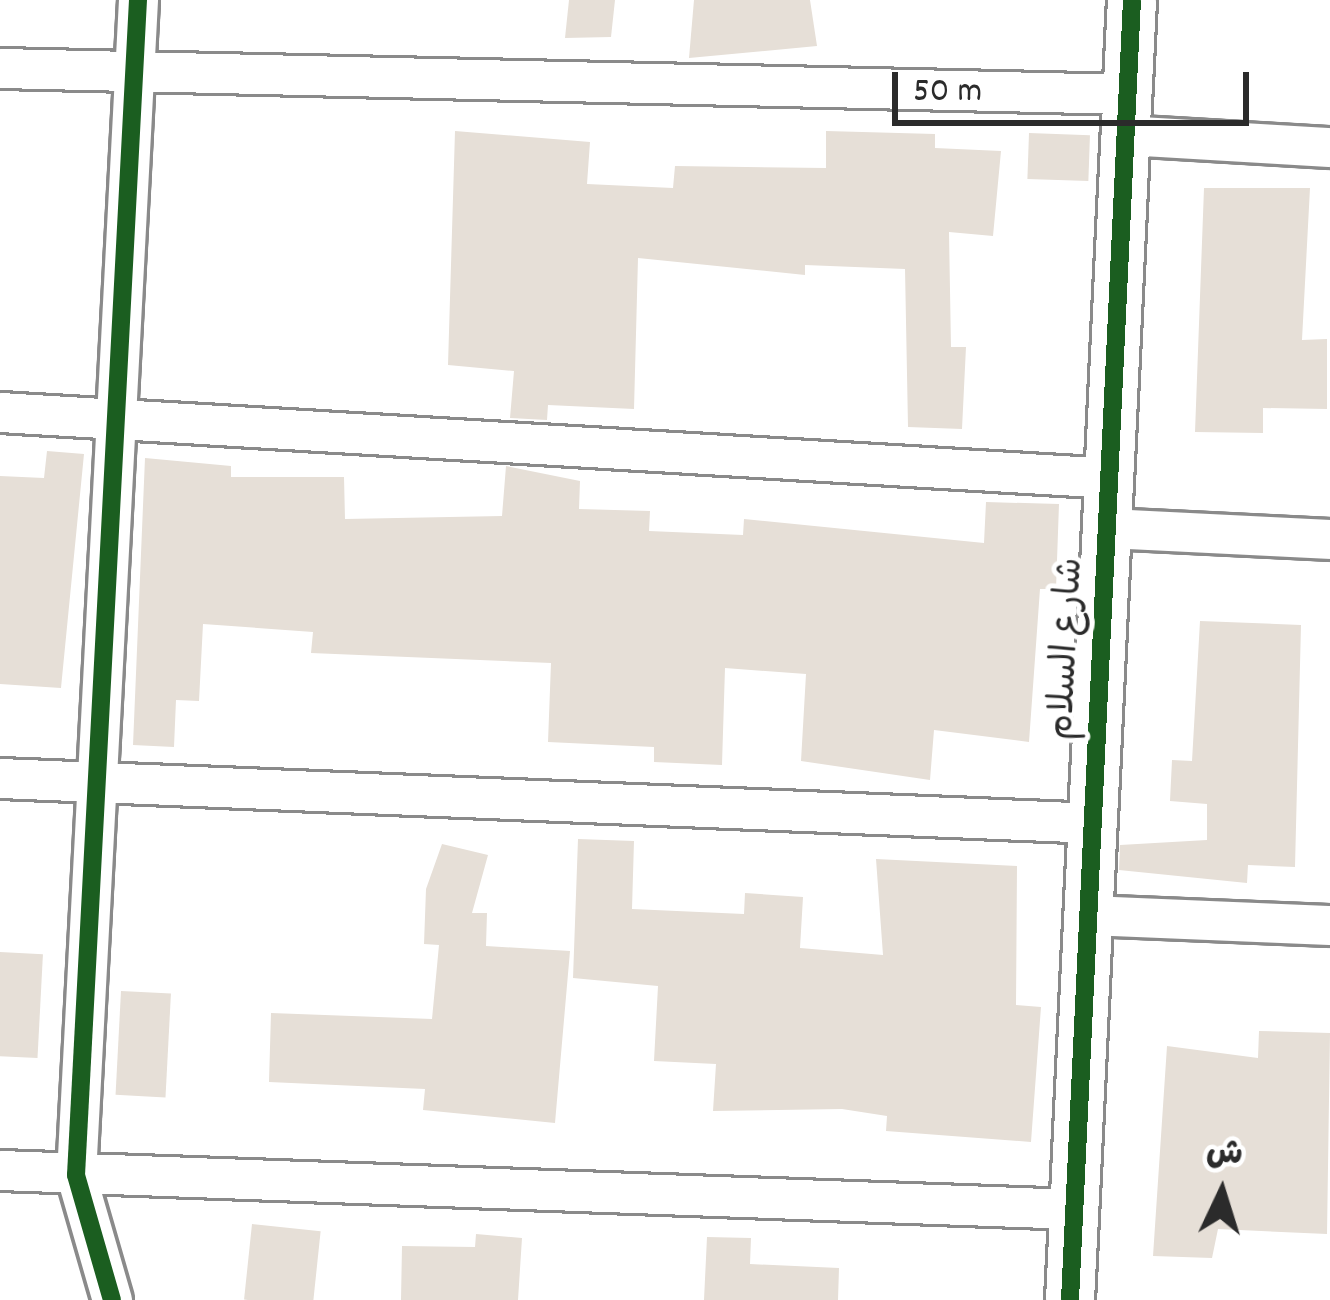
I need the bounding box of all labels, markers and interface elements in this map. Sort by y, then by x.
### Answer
scale bar [898,48,1255,122]
text: 50 m [913,67,982,119]
street label: شارع السلام [1043,557,1095,741]
text: ش [1205,1131,1244,1180]
north arrow [1162,1132,1282,1252]

